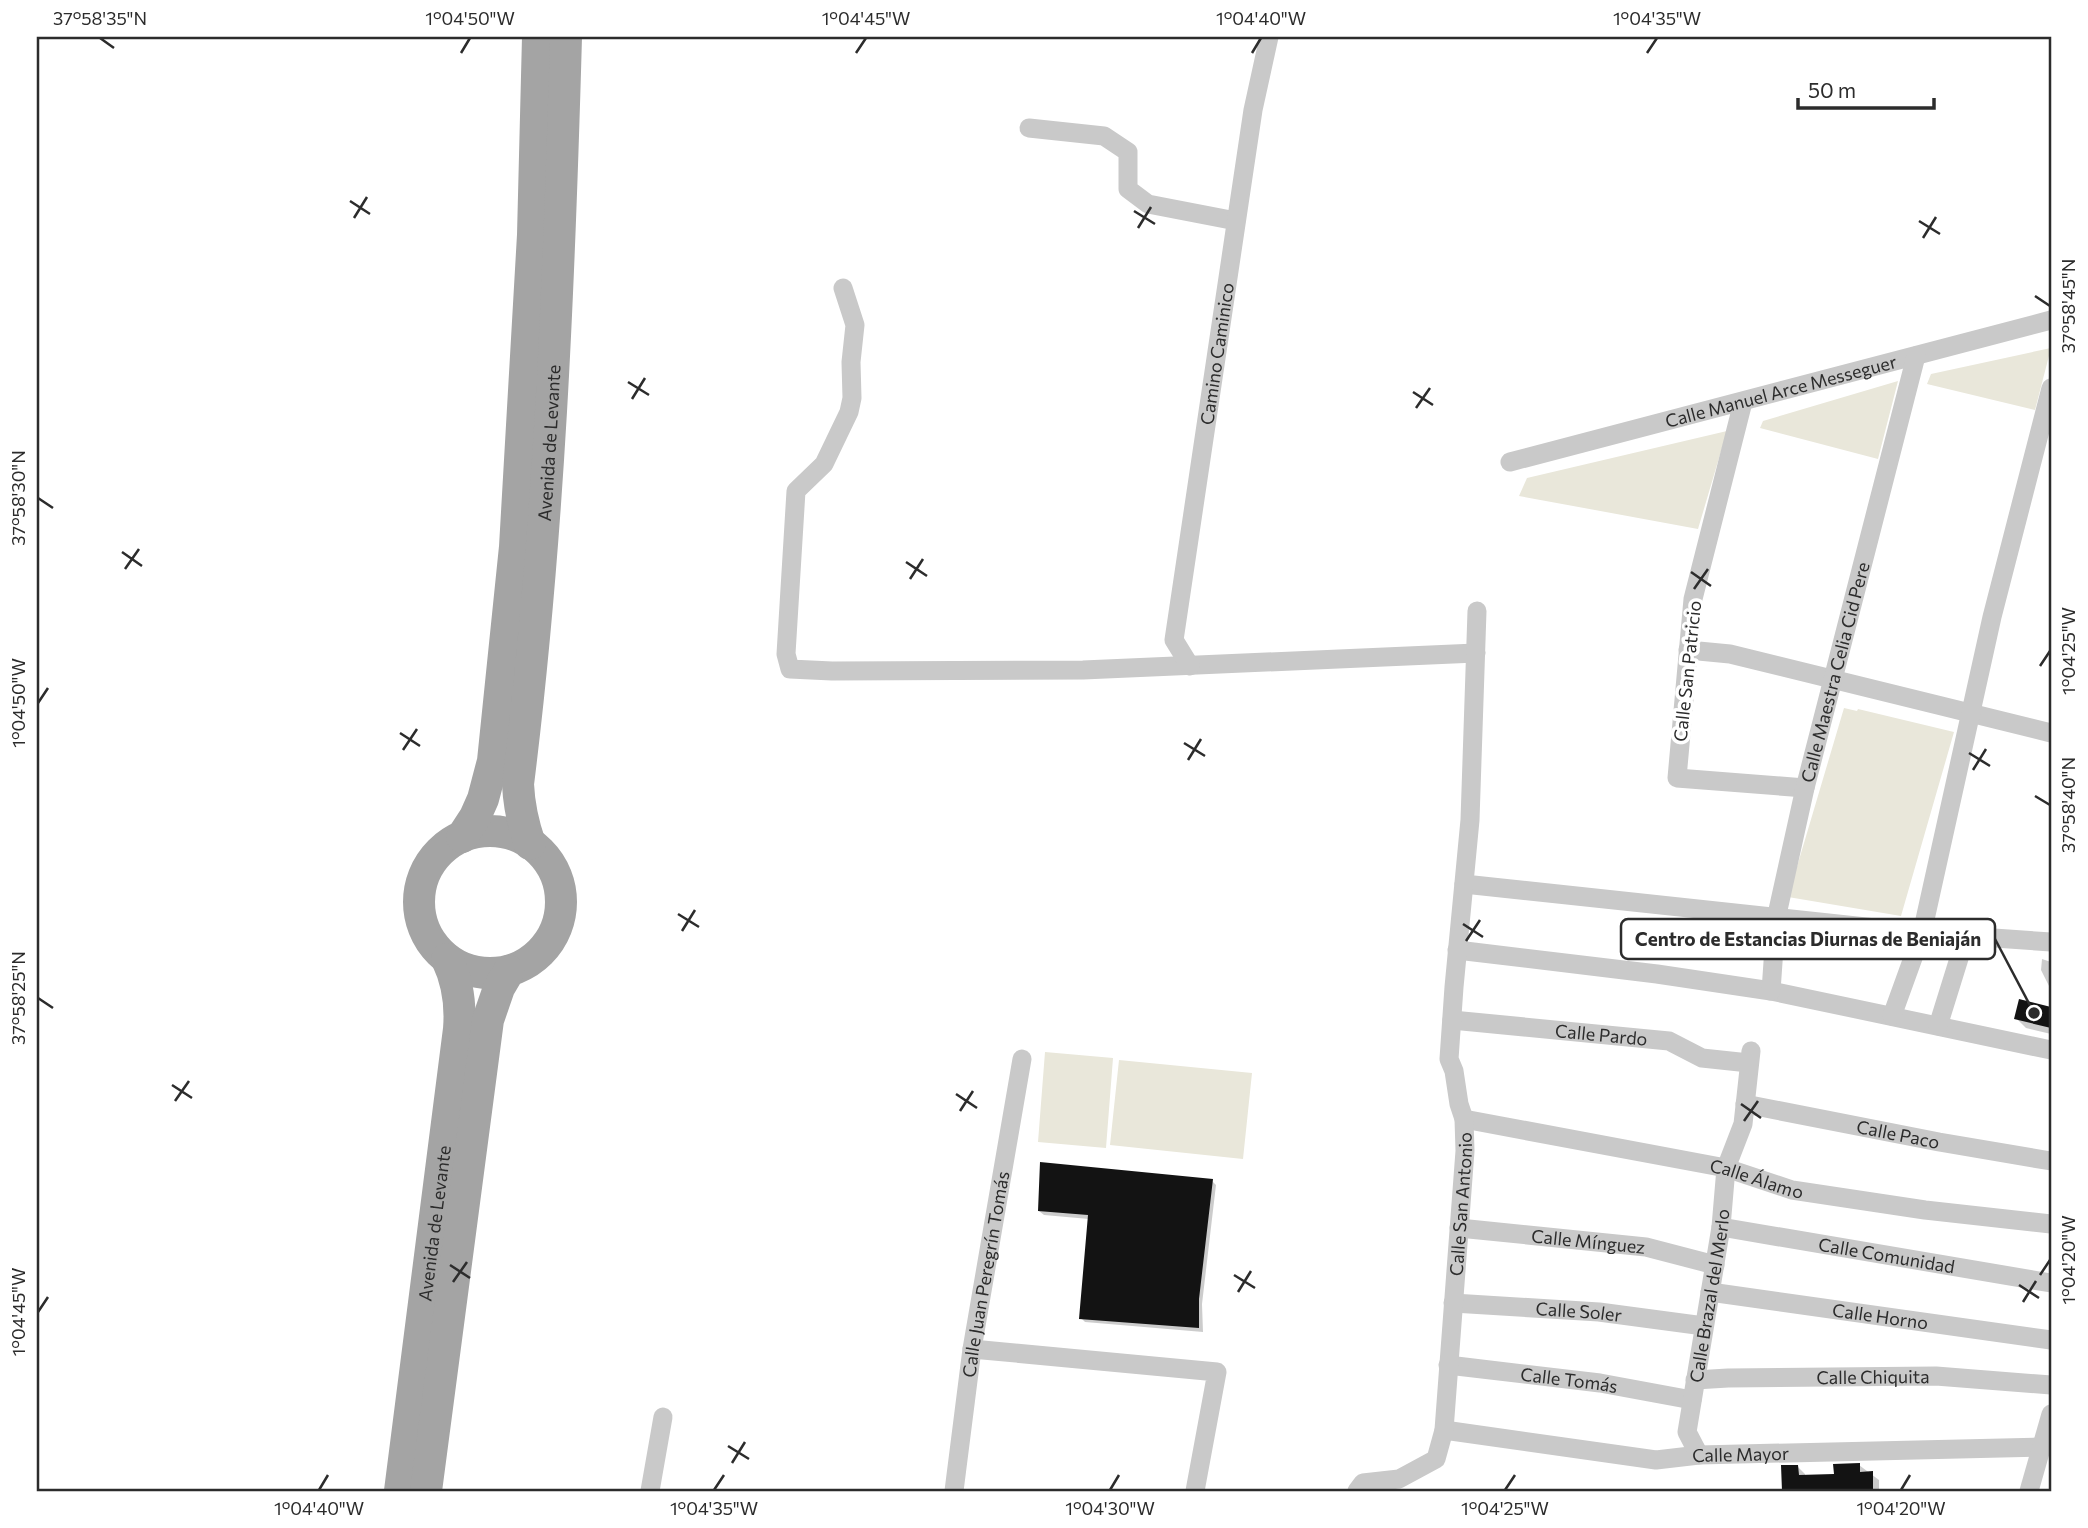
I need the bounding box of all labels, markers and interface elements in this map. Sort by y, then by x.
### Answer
text: 37°58'35"N [53,7,147,29]
text: 1°04'50"W [425,7,515,29]
text: 1°04'45"W [822,7,910,29]
text: 1°04'40"W [1216,7,1306,29]
text: 1°04'35"W [1613,7,1701,29]
scale bar [1798,66,1934,110]
text: 50 m [1808,77,1856,102]
text: 37°58'45"N [2057,259,2079,353]
street label: Camino Caminico [1195,281,1238,426]
street label: Calle Manuel Arce Messeguer [1663,350,1899,432]
street label: Avenida de Levante [533,364,565,522]
text: 37°58'30"N [7,450,29,546]
street label: Calle Maestra Celia Cid Pere [1796,559,1874,785]
street label: Calle San Patricio [1669,599,1705,743]
text: 1°04'25"W [2057,607,2079,695]
text: 1°04'50"W [7,658,29,748]
text: 37°58'40"N [2057,757,2079,853]
callout: Centro de Estancias Diurnas de Beniaján [1621,919,1995,959]
text: Centro de Estancias Diurnas de Beniaján [1635,927,1981,950]
text: 37°58'25"N [7,951,29,1045]
street label: Calle Pardo [1554,1019,1648,1050]
street label: Calle Paco [1855,1115,1942,1153]
street label: Calle San Antonio [1445,1132,1476,1277]
street label: Avenida de Levante [413,1144,455,1302]
street label: Calle Álamo [1708,1154,1805,1203]
street label: Calle Juan Peregrín Tomás [957,1169,1013,1379]
street label: Calle Brazal del Merlo [1684,1208,1733,1384]
text: 1°04'20"W [2057,1215,2079,1305]
street label: Calle Mínguez [1530,1224,1646,1258]
street label: Calle Comunidad [1817,1233,1956,1277]
text: 1°04'45"W [7,1268,29,1356]
street label: Calle Soler [1535,1297,1623,1326]
street label: Calle Horno [1831,1298,1930,1334]
street label: Calle Tomás [1519,1363,1620,1397]
street label: Calle Chiquita [1816,1365,1930,1388]
street label: Calle Mayor [1691,1442,1789,1467]
text: 1°04'40"W [274,1497,364,1519]
text: 1°04'35"W [670,1497,758,1519]
text: 1°04'30"W [1065,1497,1155,1519]
text: 1°04'25"W [1461,1497,1549,1519]
text: 1°04'20"W [1856,1497,1946,1519]

